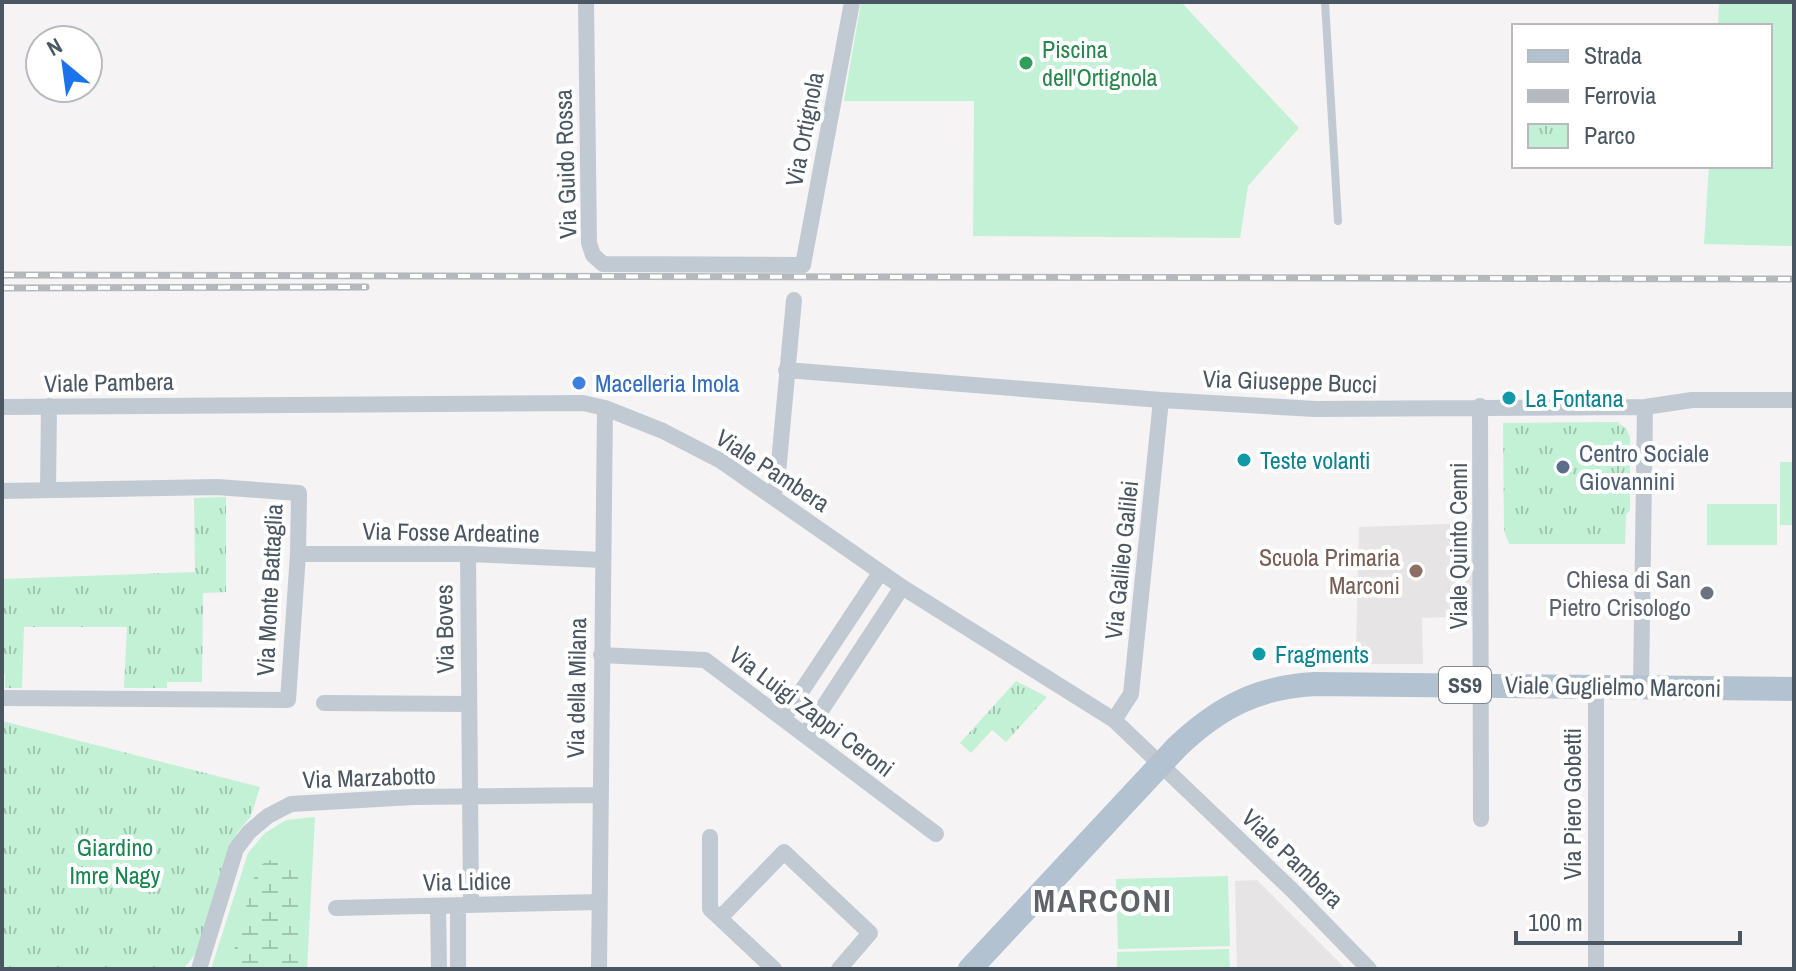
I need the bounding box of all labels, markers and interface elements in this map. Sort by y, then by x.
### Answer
north arrow [24,24,104,104]
legend [1512,24,1772,168]
text: N [41,30,67,63]
place label: Piscina dell'Ortignola [1042,33,1157,93]
text: Strada [1584,39,1642,71]
marker: Piscina dell'Ortignola [1017,54,1035,72]
street label: Via Ortignola [777,69,831,189]
text: Ferrovia [1584,79,1656,111]
street label: Via Guido Rossa [546,89,584,239]
text: Parco [1584,119,1635,151]
street label: Via Giuseppe Bucci [1202,362,1378,400]
street label: Viale Pambera [44,365,174,399]
place label: Macelleria Imola [595,367,739,399]
marker: Macelleria Imola [570,374,588,392]
place label: La Fontana [1525,382,1624,414]
marker: La Fontana [1500,389,1518,407]
street label: Viale Pambera [710,421,836,519]
place label: Centro Sociale Giovannini [1579,437,1709,497]
place label: Teste volanti [1260,444,1371,476]
marker: Teste volanti [1235,451,1253,469]
marker: Centro Sociale Giovannini [1554,458,1572,476]
street label: Viale Quinto Cenni [1442,462,1474,630]
street label: Via Galileo Galilei [1097,479,1145,641]
street label: Via Monte Battaglia [249,503,289,677]
street label: Via Fosse Ardeatine [362,514,540,550]
place label: Scuola Primaria Marconi [1259,541,1400,601]
marker: Scuola Primaria Marconi [1407,562,1425,580]
place label: Chiesa di San Pietro Crisologo [1549,563,1691,623]
street label: Via Boves [427,584,461,674]
marker: Chiesa di San Pietro Crisologo [1698,584,1716,602]
street label: Via della Milana [559,617,593,759]
street label: Via Luigi Zappi Ceroni [723,638,901,784]
place label: Fragments [1275,638,1369,670]
marker: Fragments [1250,645,1268,663]
road number: SS9 [1439,667,1491,703]
street label: Viale Guglielmo Marconi [1505,668,1721,704]
street label: Via Piero Gobetti [1556,728,1588,880]
street label: Via Marzabotto [302,759,436,795]
street label: Viale Pambera [1235,801,1351,915]
park label: Giardino Imre Nagy [70,831,161,891]
street label: Via Lidice [423,864,511,898]
district label: MARCONI [1033,879,1173,922]
scale bar [1516,895,1740,945]
text: 100 m [1528,906,1583,938]

